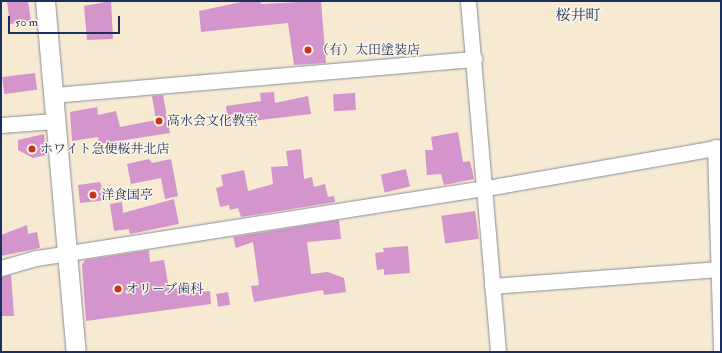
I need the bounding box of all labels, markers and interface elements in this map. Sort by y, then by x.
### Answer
district label: 桜井町 [556,7,600,25]
scale bar [10,8,122,34]
text: 50 m [15,15,38,30]
place label: （有）太田塗装店 [316,42,420,58]
marker: （有）太田塗装店 [303,45,313,55]
place label: 高水会文化教室 [167,113,258,129]
marker: 高水会文化教室 [154,116,164,126]
place label: ホワイト急便桜井北店 [40,141,170,157]
marker: ホワイト急便桜井北店 [27,144,37,154]
place label: 洋食国亭 [101,187,153,203]
marker: 洋食国亭 [88,190,98,200]
place label: オリーブ歯科 [126,281,204,297]
marker: オリーブ歯科 [113,284,123,294]

